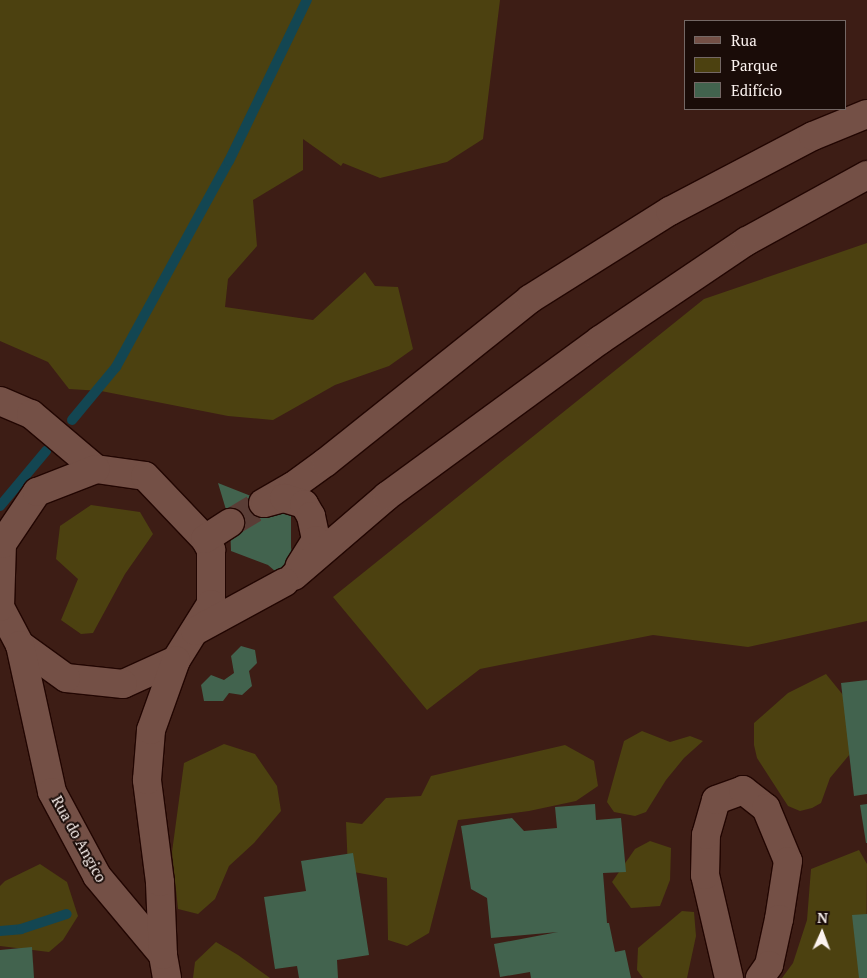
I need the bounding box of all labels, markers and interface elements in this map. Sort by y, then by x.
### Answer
legend [684,20,847,110]
text: Rua [731,30,757,50]
text: Parque [731,55,778,75]
text: Edifício [731,80,782,100]
street label: Rua do Angico [48,793,110,885]
north arrow [797,908,847,958]
text: N [817,908,828,927]

